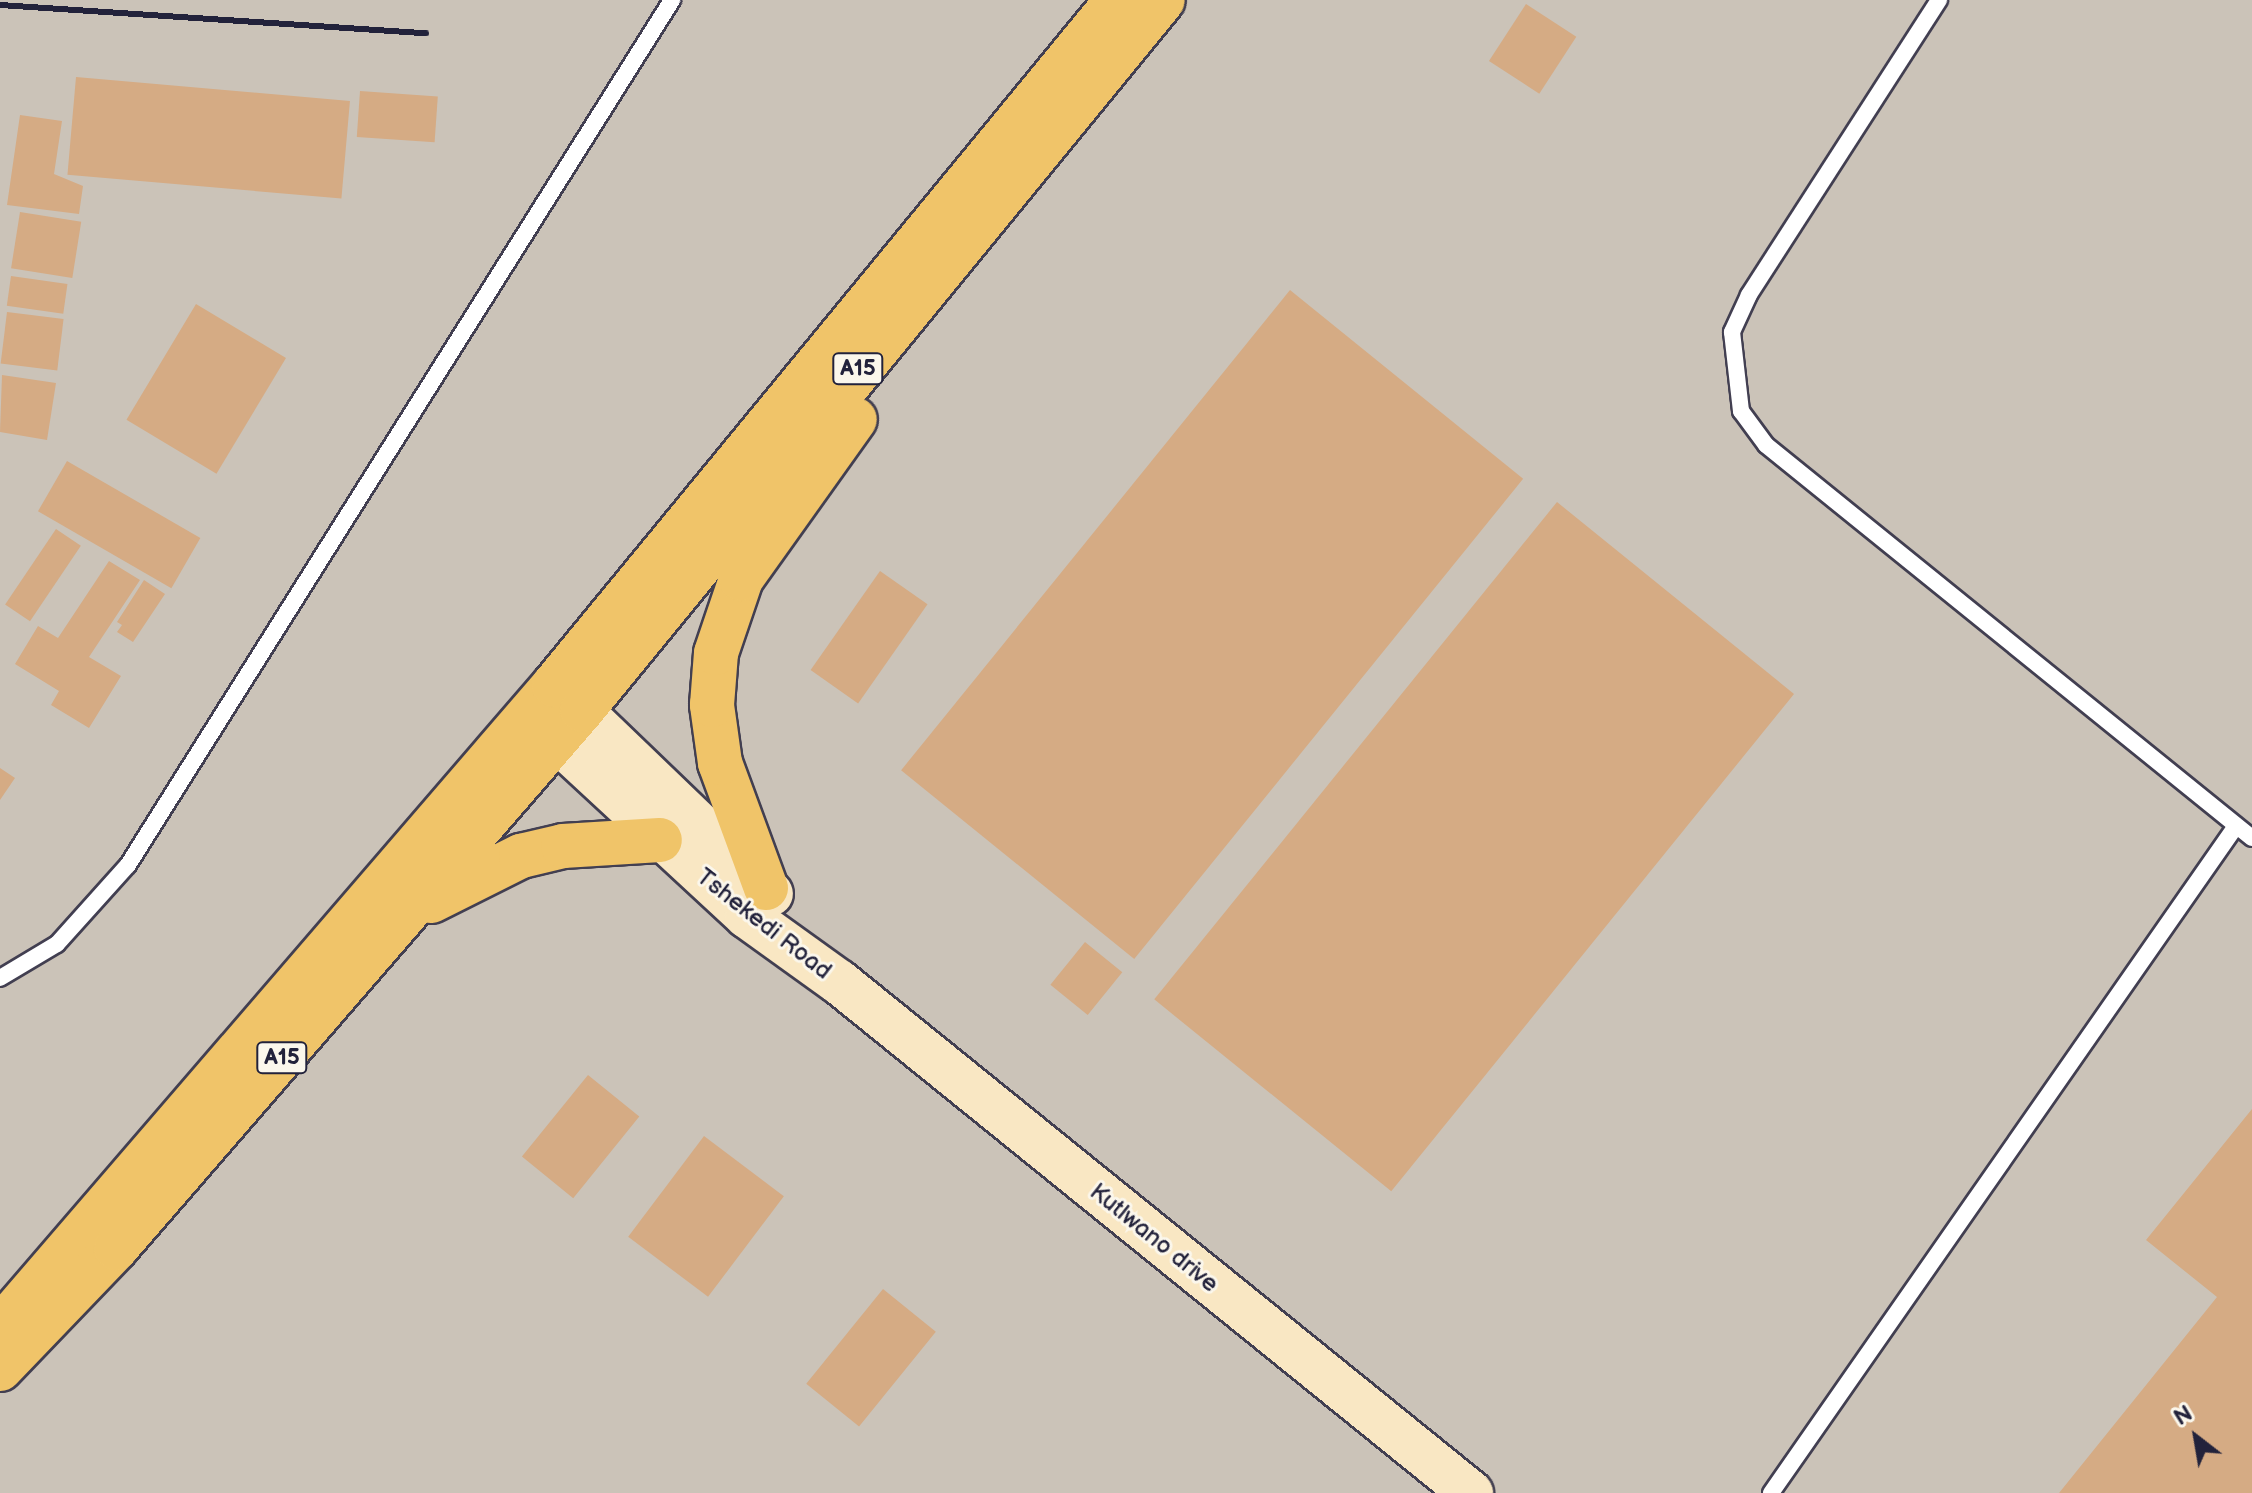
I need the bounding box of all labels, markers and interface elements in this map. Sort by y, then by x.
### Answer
road number: A15 [832,351,884,387]
street label: Tshekedi Road [691,862,837,986]
road number: A15 [256,1040,308,1076]
street label: Kutlwano drive [1084,1177,1224,1299]
north arrow [2156,1397,2236,1477]
text: N [2169,1400,2197,1432]

